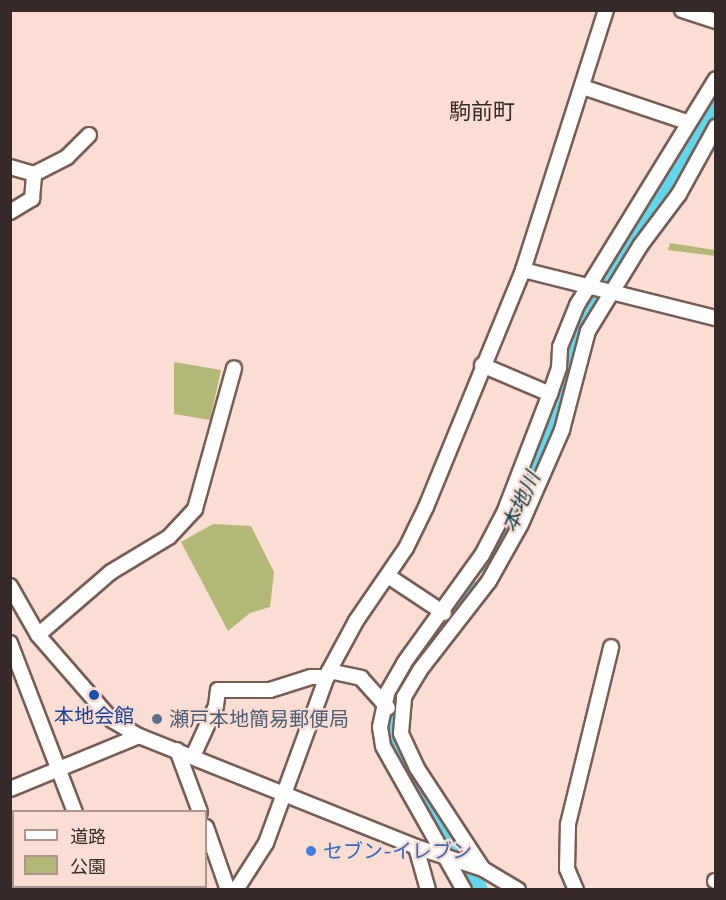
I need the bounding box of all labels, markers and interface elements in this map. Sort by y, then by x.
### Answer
district label: 駒前町 [449,99,515,125]
water label: 本地川 [497,468,545,536]
marker: 本地会館 [87,688,101,702]
place label: 本地会館 [54,704,134,728]
place label: 瀬戸本地簡易郵便局 [169,707,349,731]
marker: 瀬戸本地簡易郵便局 [150,712,164,726]
legend [12,810,207,888]
text: 道路 [70,825,106,848]
place label: セブン-イレブン [323,839,472,863]
marker: セブン-イレブン [304,844,318,858]
text: 公園 [70,855,106,878]

